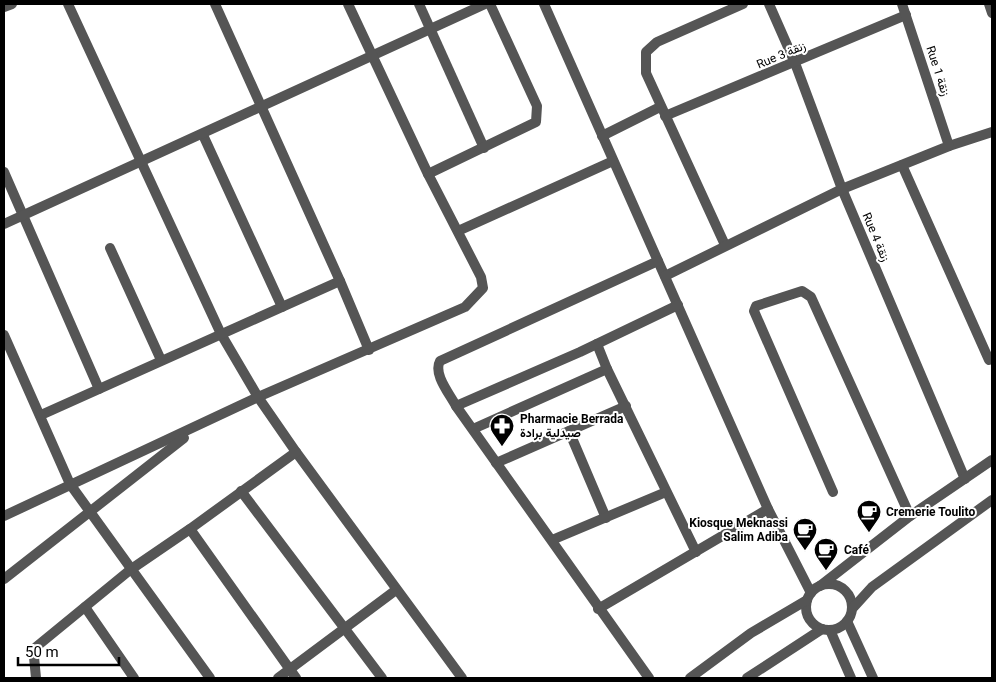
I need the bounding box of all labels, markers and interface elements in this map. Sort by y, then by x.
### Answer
street label: Rue 3 زنقة [754,38,808,73]
street label: Rue 1 زنقة [922,44,953,98]
street label: Rue 4 زنقة [858,210,893,264]
place label: Pharmacie Berrada صيدلية برادة [520,412,624,441]
pharmacy icon: Pharmacie Berrada صيدلية برادة [489,413,515,447]
cafe icon: Cremerie Toulito [856,499,882,533]
place label: Cremerie Toulito [886,505,975,519]
place label: Kiosque Meknassi Salim Adiba [689,516,789,544]
cafe icon: Kiosque Meknassi Salim Adiba [792,517,818,551]
cafe icon: Café [813,537,839,571]
place label: Café [844,543,869,557]
scale bar [18,634,119,666]
text: 50 m [25,643,59,661]

